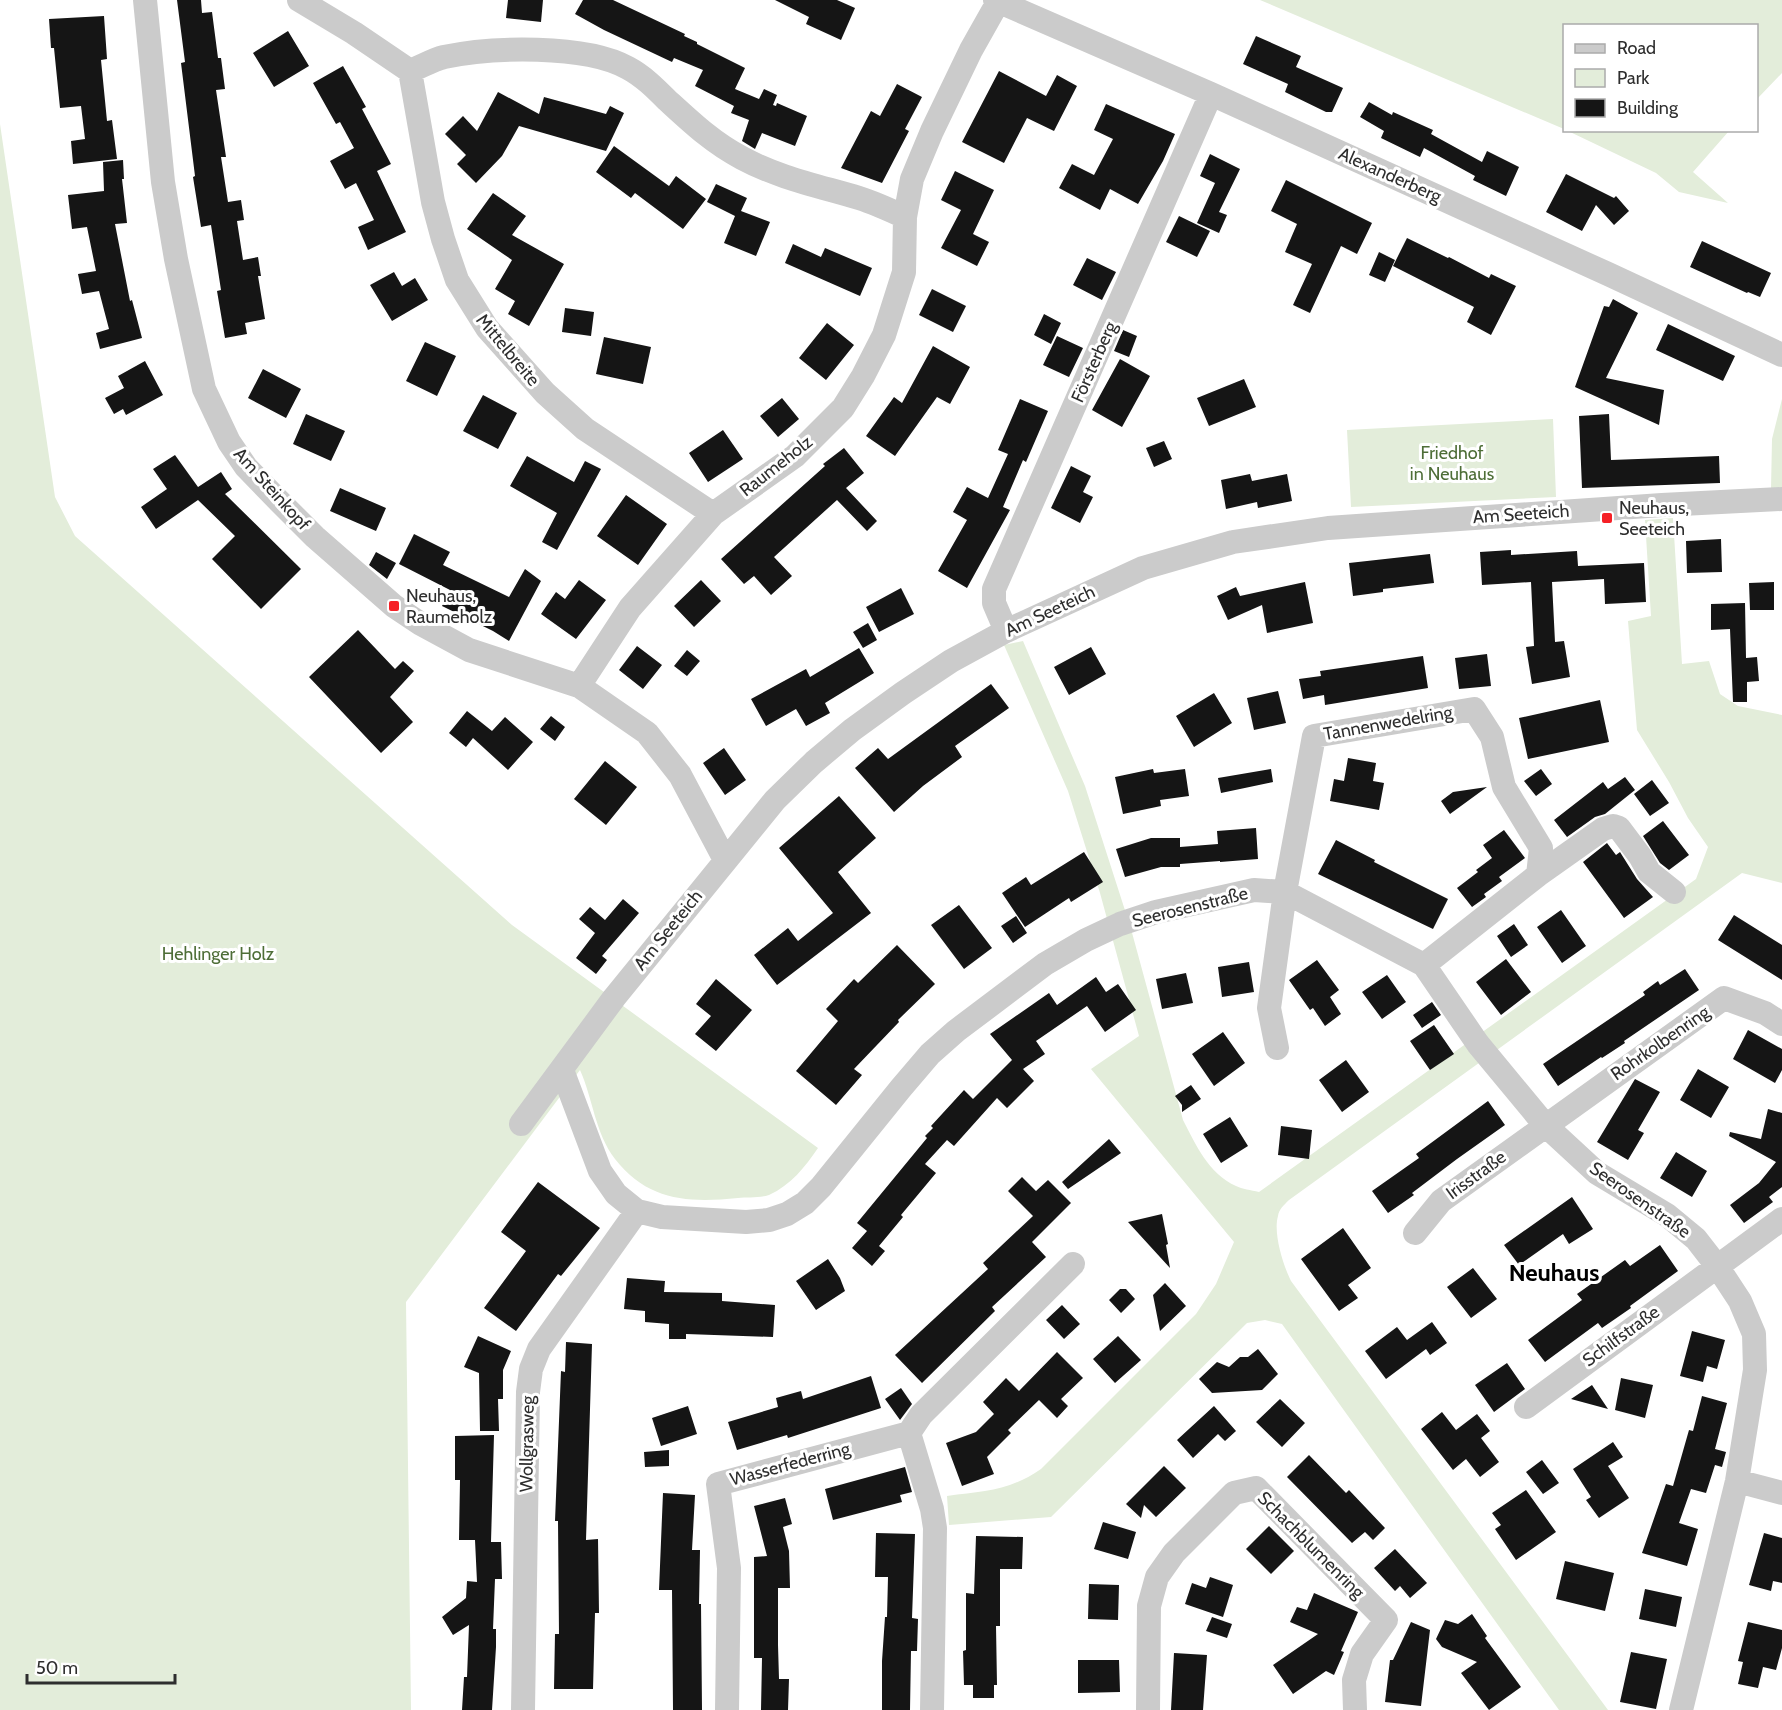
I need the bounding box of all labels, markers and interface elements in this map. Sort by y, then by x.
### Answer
legend [1563,24,1758,132]
text: Road [1617,37,1656,59]
text: Park [1617,67,1650,89]
text: Building [1617,97,1679,119]
street label: Alexanderberg [1335,143,1446,208]
street label: Mittelbreite [471,309,545,391]
street label: Försterberg [1066,317,1122,406]
street label: Raumeholz [735,430,817,501]
park label: Friedhof in Neuhaus [1410,442,1494,485]
street label: Am Steinkopf [229,443,315,535]
place label: Neuhaus, Seeteich [1619,497,1689,540]
street label: Am Seeteich [1472,500,1570,528]
marker: Neuhaus, Seeteich [1600,511,1614,525]
street label: Am Seeteich [1001,581,1099,641]
place label: Neuhaus, Raumeholz [406,585,493,628]
marker: Neuhaus, Raumeholz [387,599,401,613]
street label: Tannenwedelring [1322,701,1455,745]
street label: Seerosenstraße [1130,882,1250,932]
street label: Am Seeteich [629,885,707,975]
park label: Hehlinger Holz [162,943,275,965]
street label: Rohrkolbenring [1606,1000,1714,1085]
street label: Irisstraße [1442,1146,1510,1204]
street label: Seerosenstraße [1585,1157,1695,1243]
district label: Neuhaus [1509,1258,1599,1287]
street label: Schilfstraße [1578,1301,1664,1371]
street label: Wollgrasweg [515,1395,539,1492]
street label: Wasserfederring [728,1437,853,1491]
street label: Schachblumenring [1253,1487,1370,1604]
scale bar [27,1647,176,1685]
text: 50 m [36,1657,78,1679]

